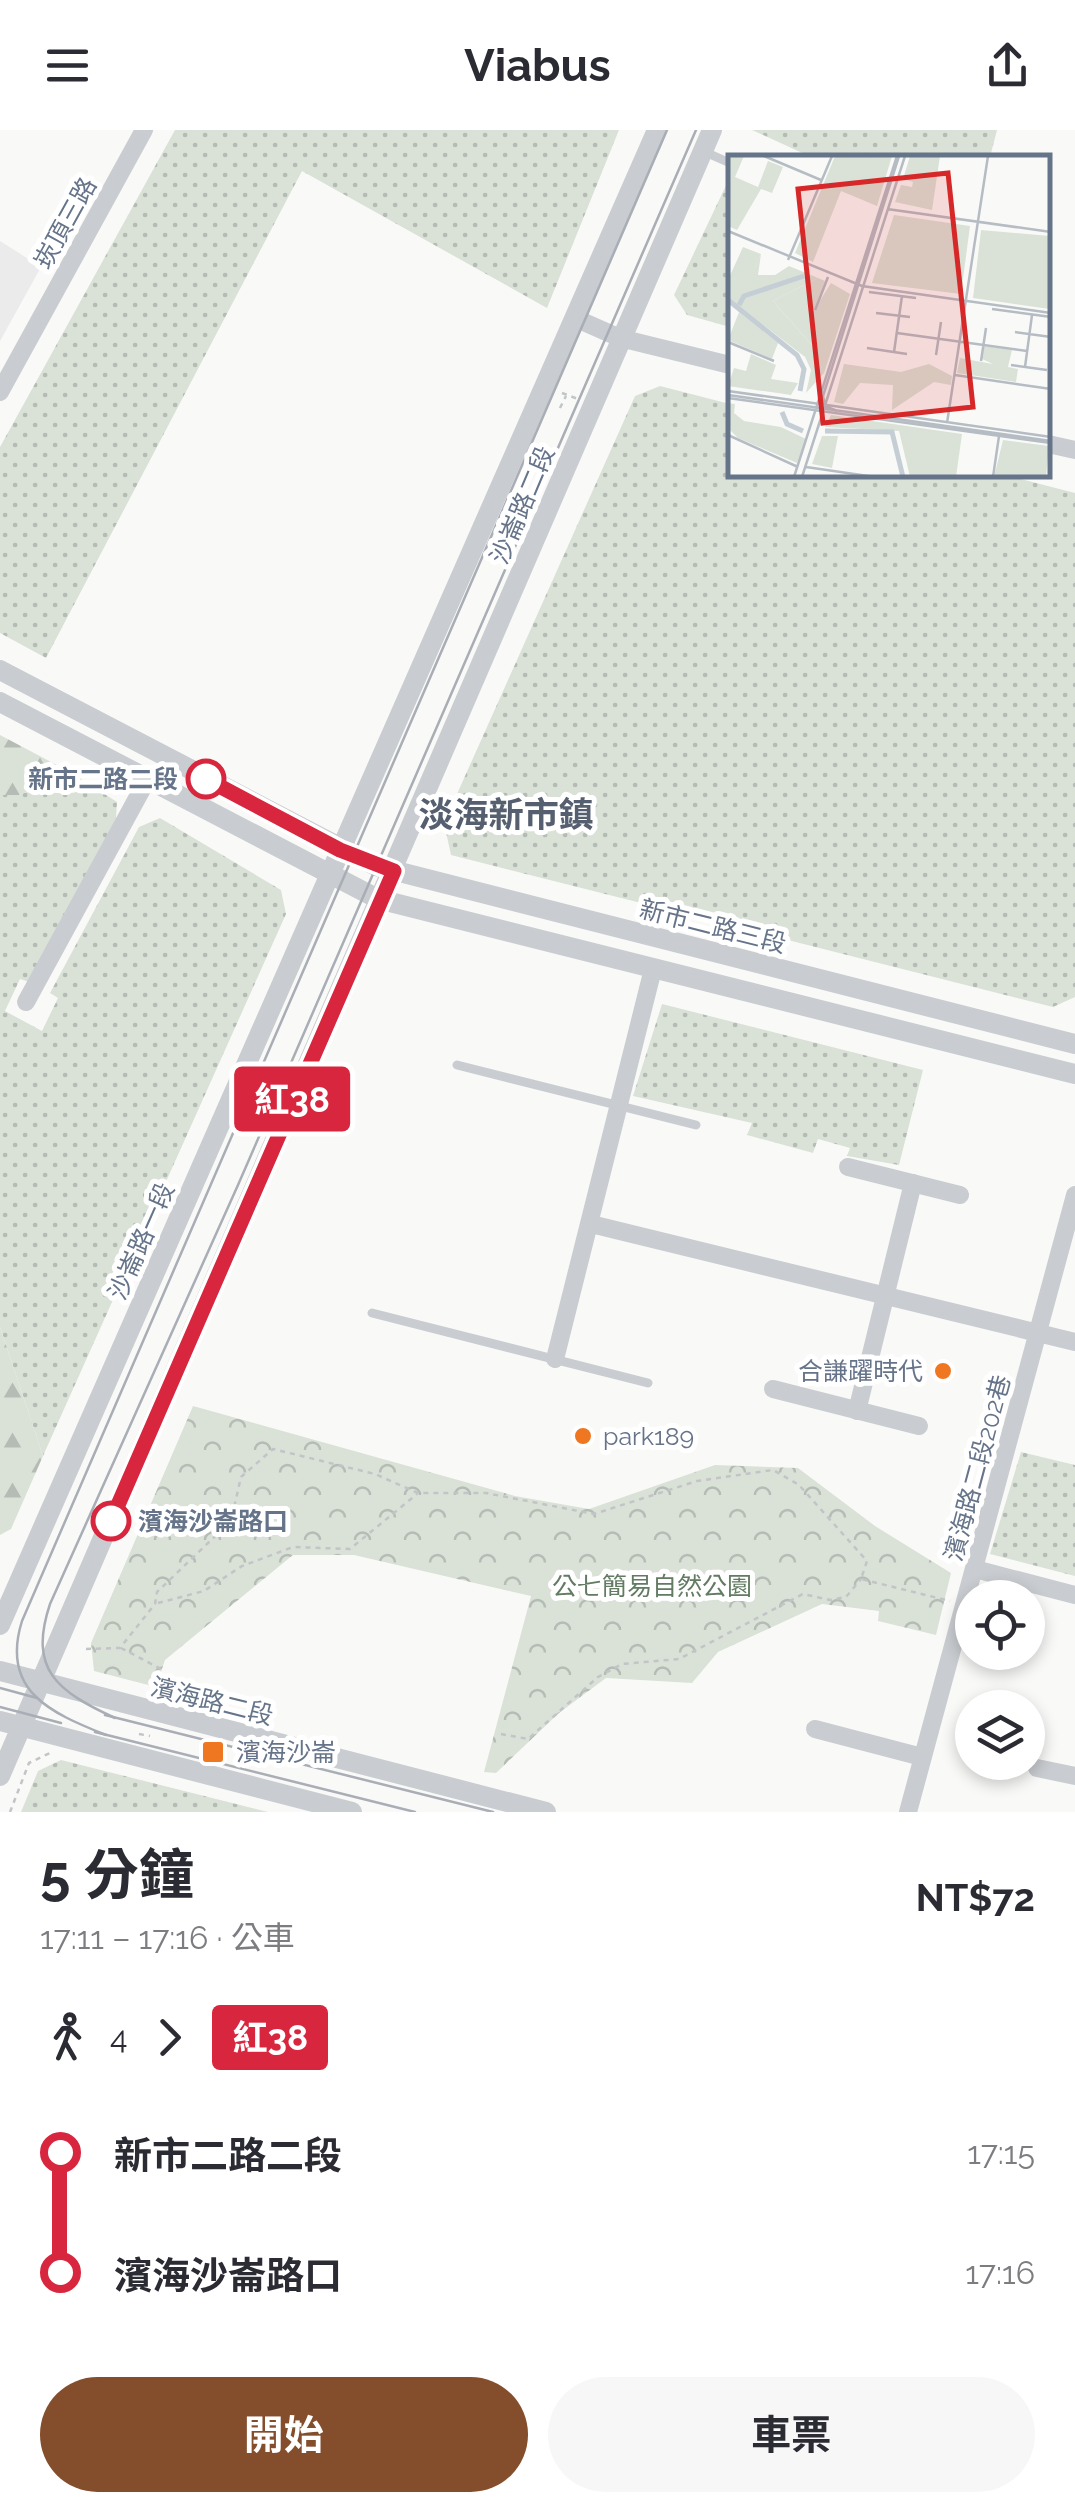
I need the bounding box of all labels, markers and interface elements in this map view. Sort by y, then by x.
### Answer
icon: menu [40,38,95,93]
icon: share [980,38,1035,93]
text: Viabus [464,39,611,92]
inset map [728,155,1050,478]
street label: 崁頂三路 [28,172,102,274]
street label: 沙崙路二段 [484,442,560,568]
marker: 新市二路二段 [187,760,225,798]
place label: 新市二路二段 [28,764,178,794]
district label: 淡海新市鎮 [418,794,594,835]
street label: 新市二路三段 [637,893,789,959]
line badge: 紅38 [234,1066,350,1132]
text: 紅38 [254,1079,330,1120]
street label: 沙崙路一段 [102,1178,180,1304]
place label: 合謙躍時代 [798,1356,923,1386]
marker: 合謙躍時代 [932,1360,954,1382]
street label: 濱海路二段202巷 [938,1372,1016,1564]
place label: park189 [603,1421,694,1451]
marker: park189 [572,1425,594,1447]
marker: 濱海沙崙路口 [92,1502,130,1540]
place label: 濱海沙崙路口 [138,1506,288,1536]
park label: 公七簡易自然公園 [552,1571,752,1601]
map controls [955,1580,1045,1780]
button: locate [955,1580,1045,1670]
street label: 濱海路二段 [148,1671,276,1731]
button: layers [955,1690,1045,1780]
place label: 濱海沙崙 [236,1737,336,1767]
marker: 濱海沙崙 [200,1739,226,1765]
text: 5 分鐘 [40,1842,194,1907]
text: NT$72 [916,1875,1035,1920]
text: 17:11 – 17:16 · 公車 [40,1919,295,1956]
icon: walk [40,2010,95,2065]
icon: forward [142,2010,197,2065]
text: 紅38 [232,2017,308,2058]
text: 4 [110,2019,127,2056]
text: 新市二路二段 [114,2133,342,2178]
text: 17:15 [967,2134,1035,2171]
text: 濱海沙崙路口 [114,2253,342,2298]
text: 17:16 [965,2254,1035,2291]
button: 開始 [40,2377,528,2492]
button: 車票 [548,2377,1035,2492]

